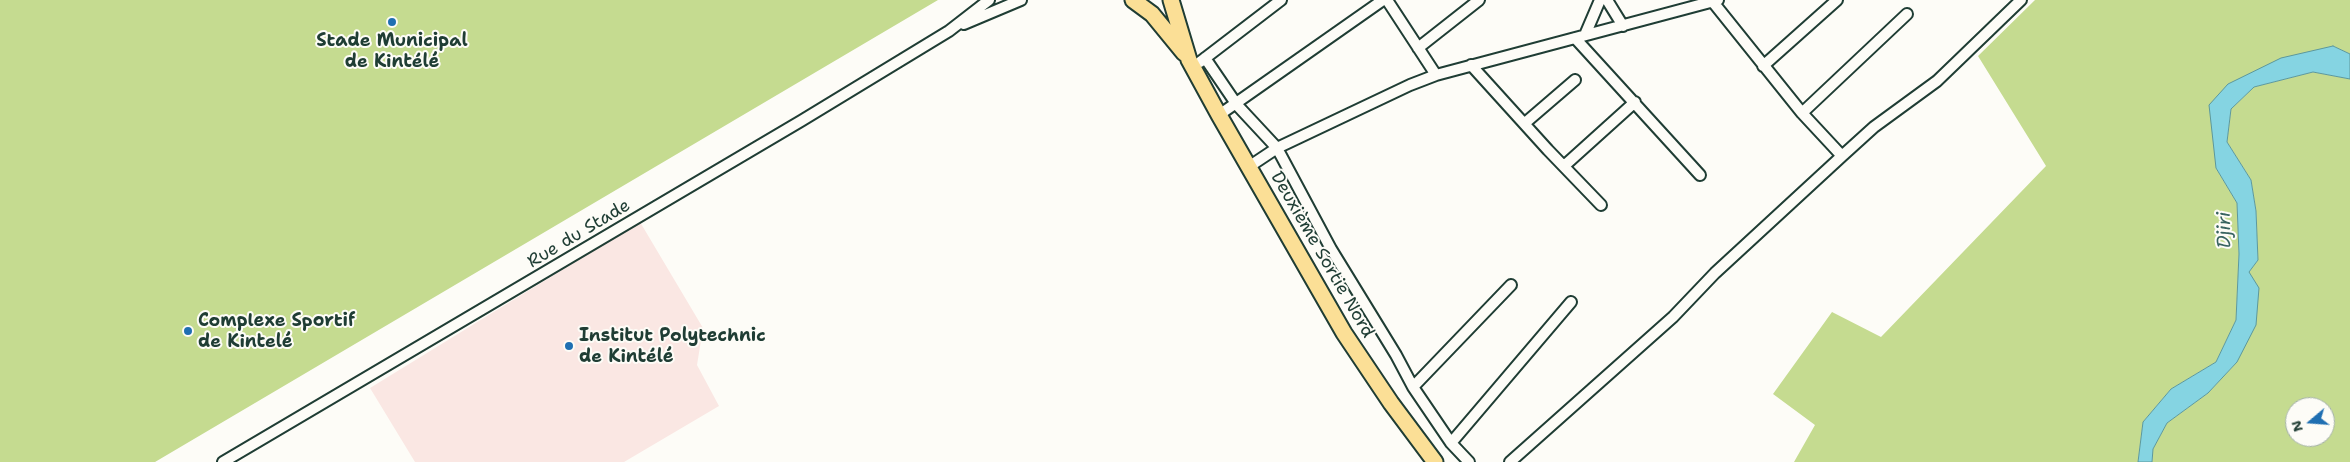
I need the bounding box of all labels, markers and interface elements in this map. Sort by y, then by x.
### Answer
marker: Stade Municipal de Kintélé [386,16,398,28]
place label: Stade Municipal de Kintélé [316,30,468,72]
street label: Deuxième Sortie Nord [1266,168,1378,342]
street label: Rue du Stade [524,195,634,273]
water label: Djiri [2213,211,2237,249]
place label: Complexe Sportif de Kintelé [198,310,355,352]
marker: Complexe Sportif de Kintelé [182,325,194,337]
place label: Institut Polytechnic de Kintélé [579,325,766,368]
marker: Institut Polytechnic de Kintélé [563,340,575,352]
north arrow [2285,397,2335,447]
text: N [2286,418,2307,434]

